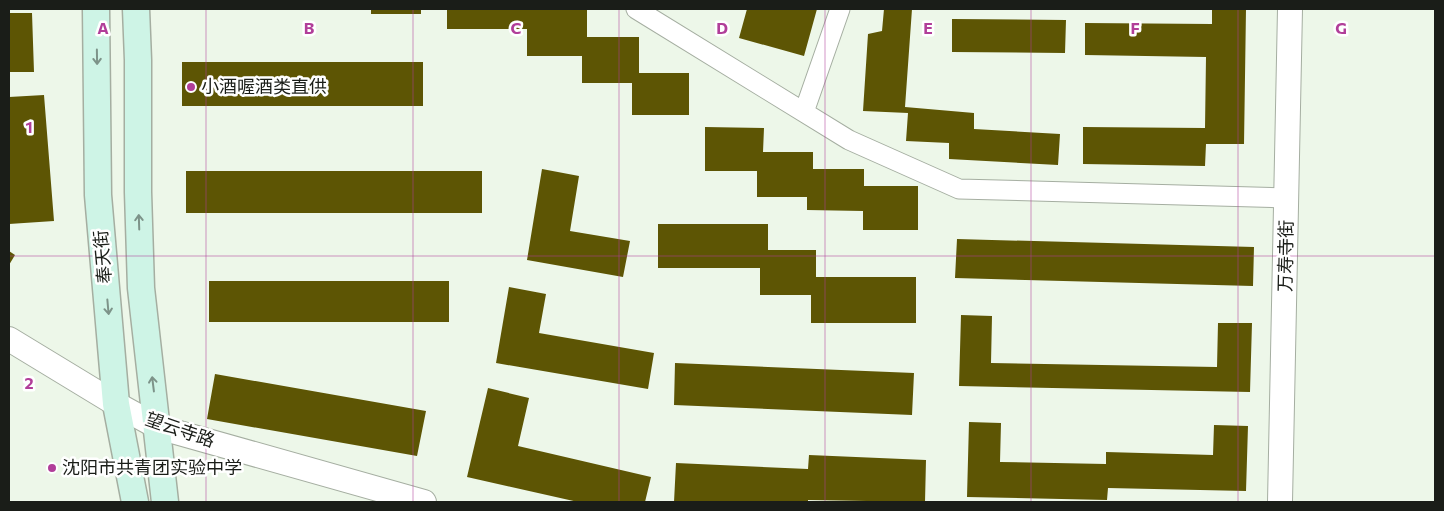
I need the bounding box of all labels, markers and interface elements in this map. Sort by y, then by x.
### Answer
text: A [97,18,109,37]
text: B [304,18,315,37]
text: C [511,18,522,37]
text: D [716,18,728,37]
text: E [923,18,933,37]
text: F [1130,18,1140,37]
text: G [1335,18,1347,37]
one-way arrow [92,49,102,65]
place label: 小酒喔酒类直供 [201,75,327,97]
marker: 小酒喔酒类直供 [185,81,197,93]
text: 1 [25,117,33,136]
one-way arrow [134,215,144,231]
street label: 万寿寺街 [1273,220,1297,292]
street label: 奉天街 [89,229,115,285]
one-way arrow [103,299,113,315]
text: 2 [24,373,34,392]
one-way arrow [147,376,157,392]
street label: 望云寺路 [143,407,218,451]
place label: 沈阳市共青团实验中学 [62,456,242,478]
marker: 沈阳市共青团实验中学 [46,462,58,474]

